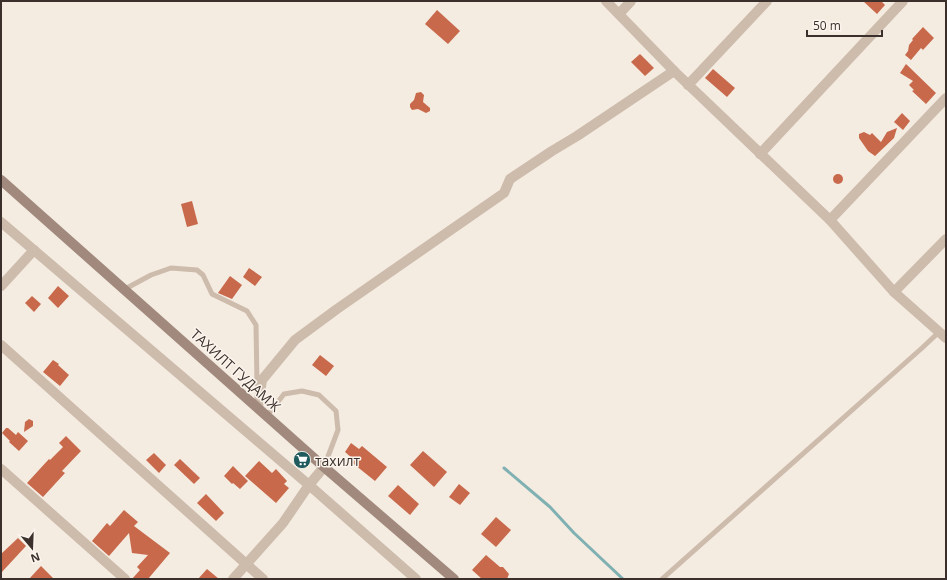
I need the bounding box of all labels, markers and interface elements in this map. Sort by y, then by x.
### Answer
scale bar [807,12,882,38]
text: 50 m [813,17,841,34]
street label: ТАХИЛТ ГУДАМЖ [187,324,285,416]
supermarket icon: тахилт [292,450,312,470]
place label: тахилт [315,451,361,470]
north arrow [12,528,52,568]
text: N [29,549,42,566]

